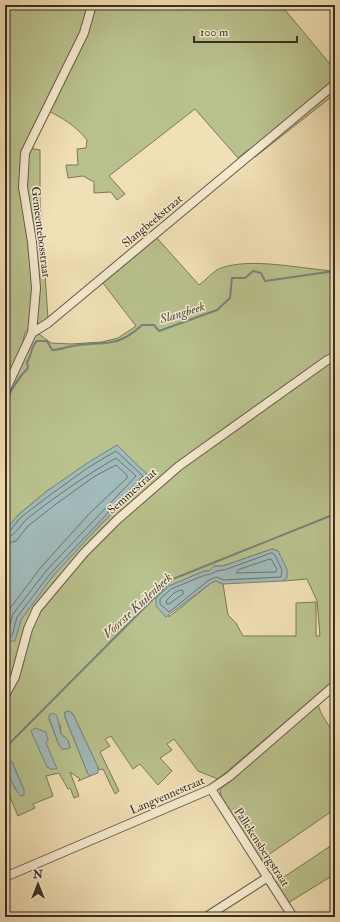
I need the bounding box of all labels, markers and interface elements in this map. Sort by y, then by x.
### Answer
scale bar [194,18,297,44]
text: 100 m [200,25,229,40]
street label: Gemeentebosstraat [27,186,54,278]
street label: Slangbeekstraat [119,192,186,251]
water label: Slangbeek [157,299,207,328]
street label: Semmestraat [104,465,160,518]
water label: Voorste Kuilenbeek [100,570,176,642]
street label: Langvennestraat [128,773,207,818]
street label: Pallekensbergstraat [230,805,293,890]
north arrow [18,864,58,904]
text: N [32,868,44,881]

